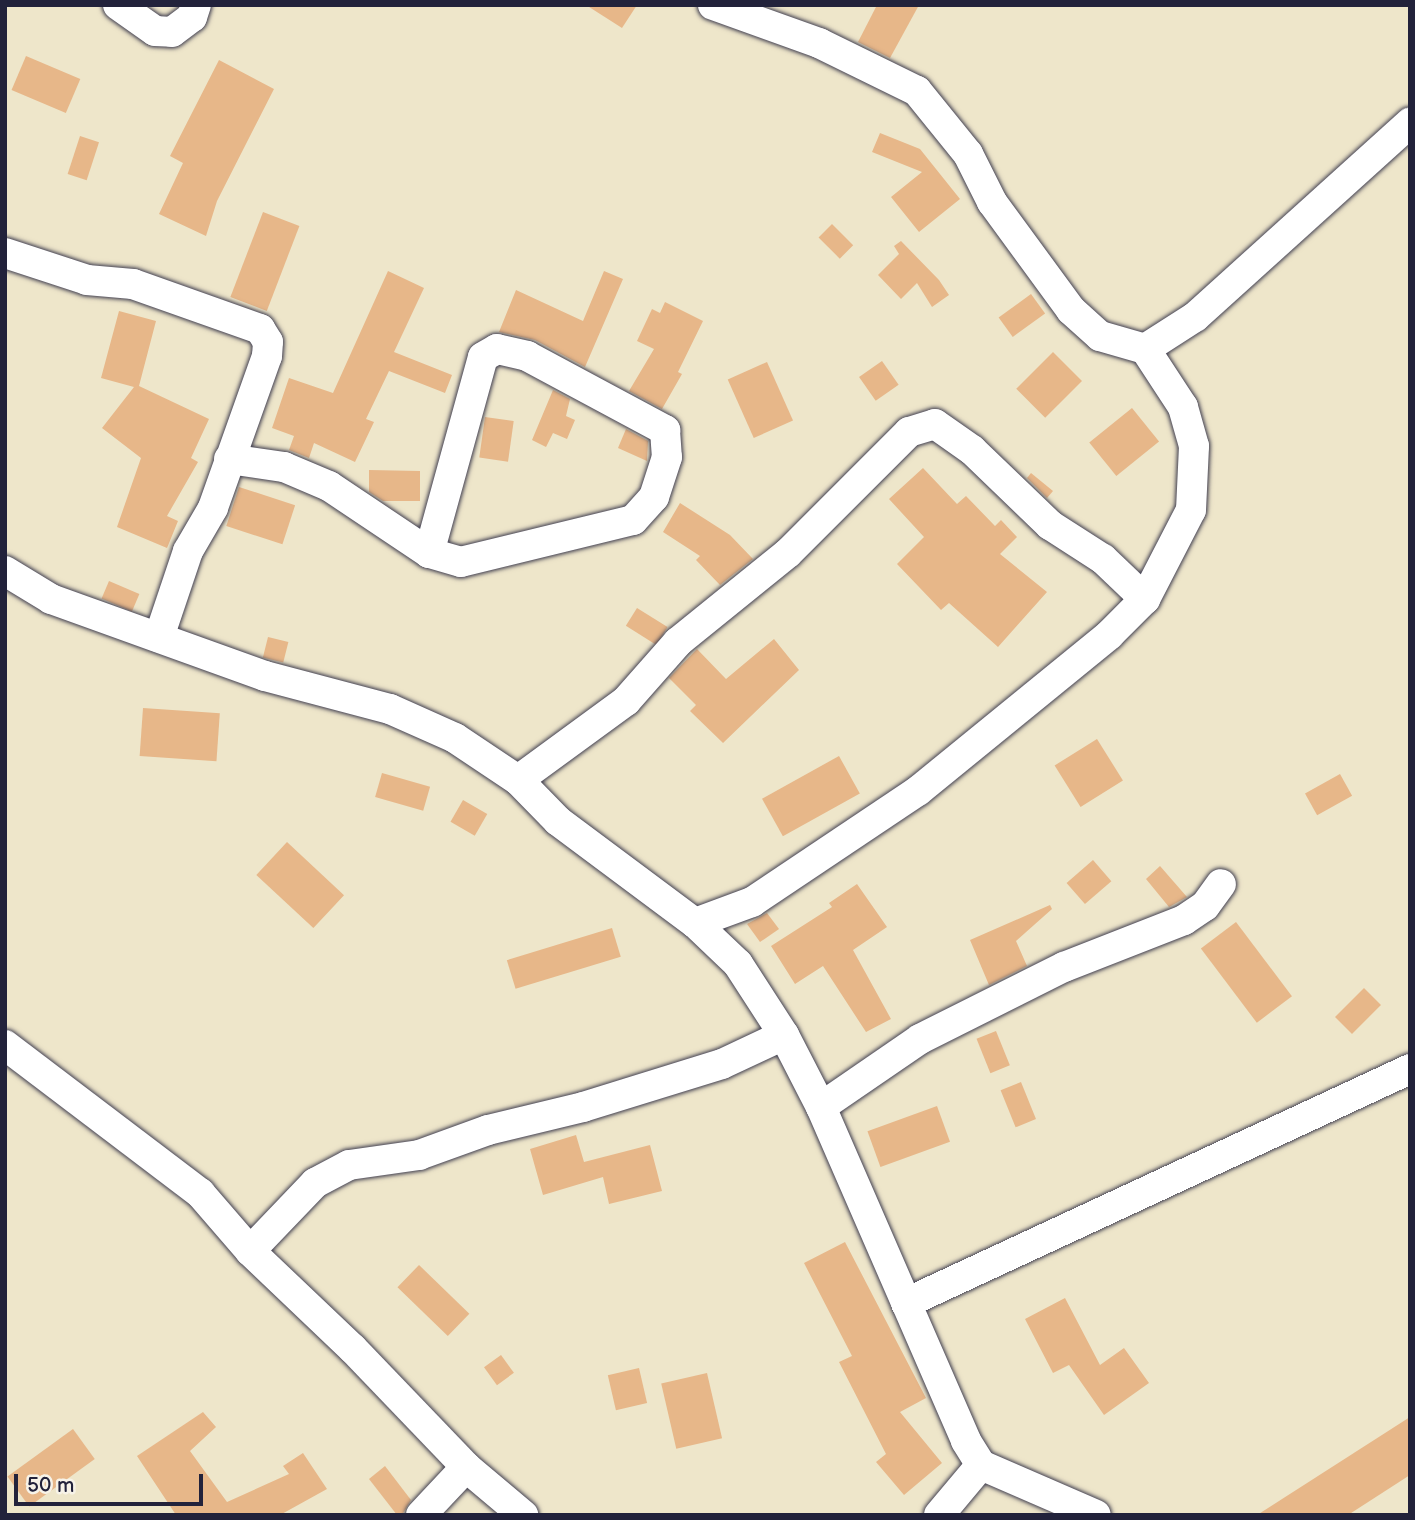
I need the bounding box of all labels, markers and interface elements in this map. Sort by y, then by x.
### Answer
scale bar [18,1460,206,1504]
text: 50 m [27,1473,74,1498]

